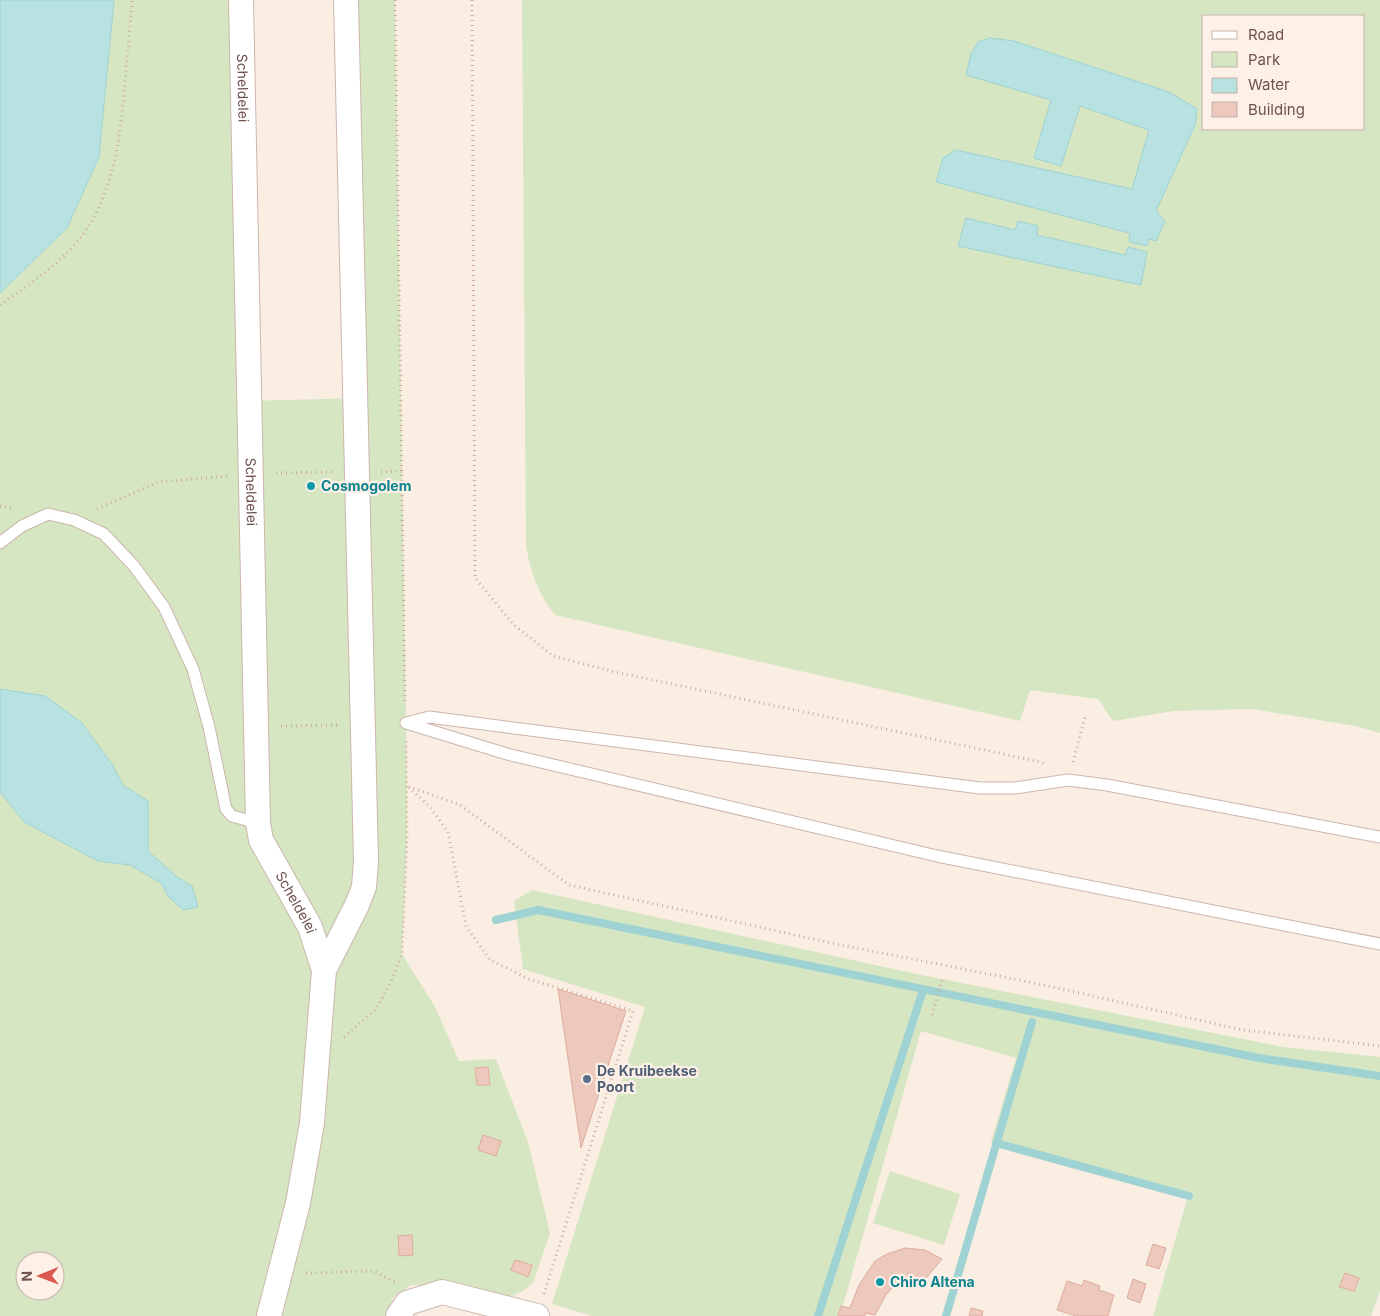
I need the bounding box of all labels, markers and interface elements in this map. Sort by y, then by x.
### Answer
legend [1202,15,1365,130]
text: Road [1248,25,1284,44]
text: Park [1248,50,1281,69]
street label: Scheldelei [234,54,253,122]
text: Water [1248,75,1290,94]
text: Building [1248,100,1305,119]
street label: Scheldelei [242,457,261,526]
place label: Cosmogolem [321,477,412,494]
marker: Cosmogolem [305,480,317,492]
street label: Scheldelei [272,868,320,935]
place label: De Kruibeekse Poort [597,1062,697,1095]
marker: De Kruibeekse Poort [581,1073,593,1085]
north arrow [15,1251,65,1301]
text: N [18,1271,35,1282]
place label: Chiro Altena [890,1273,975,1290]
marker: Chiro Altena [874,1276,886,1288]

